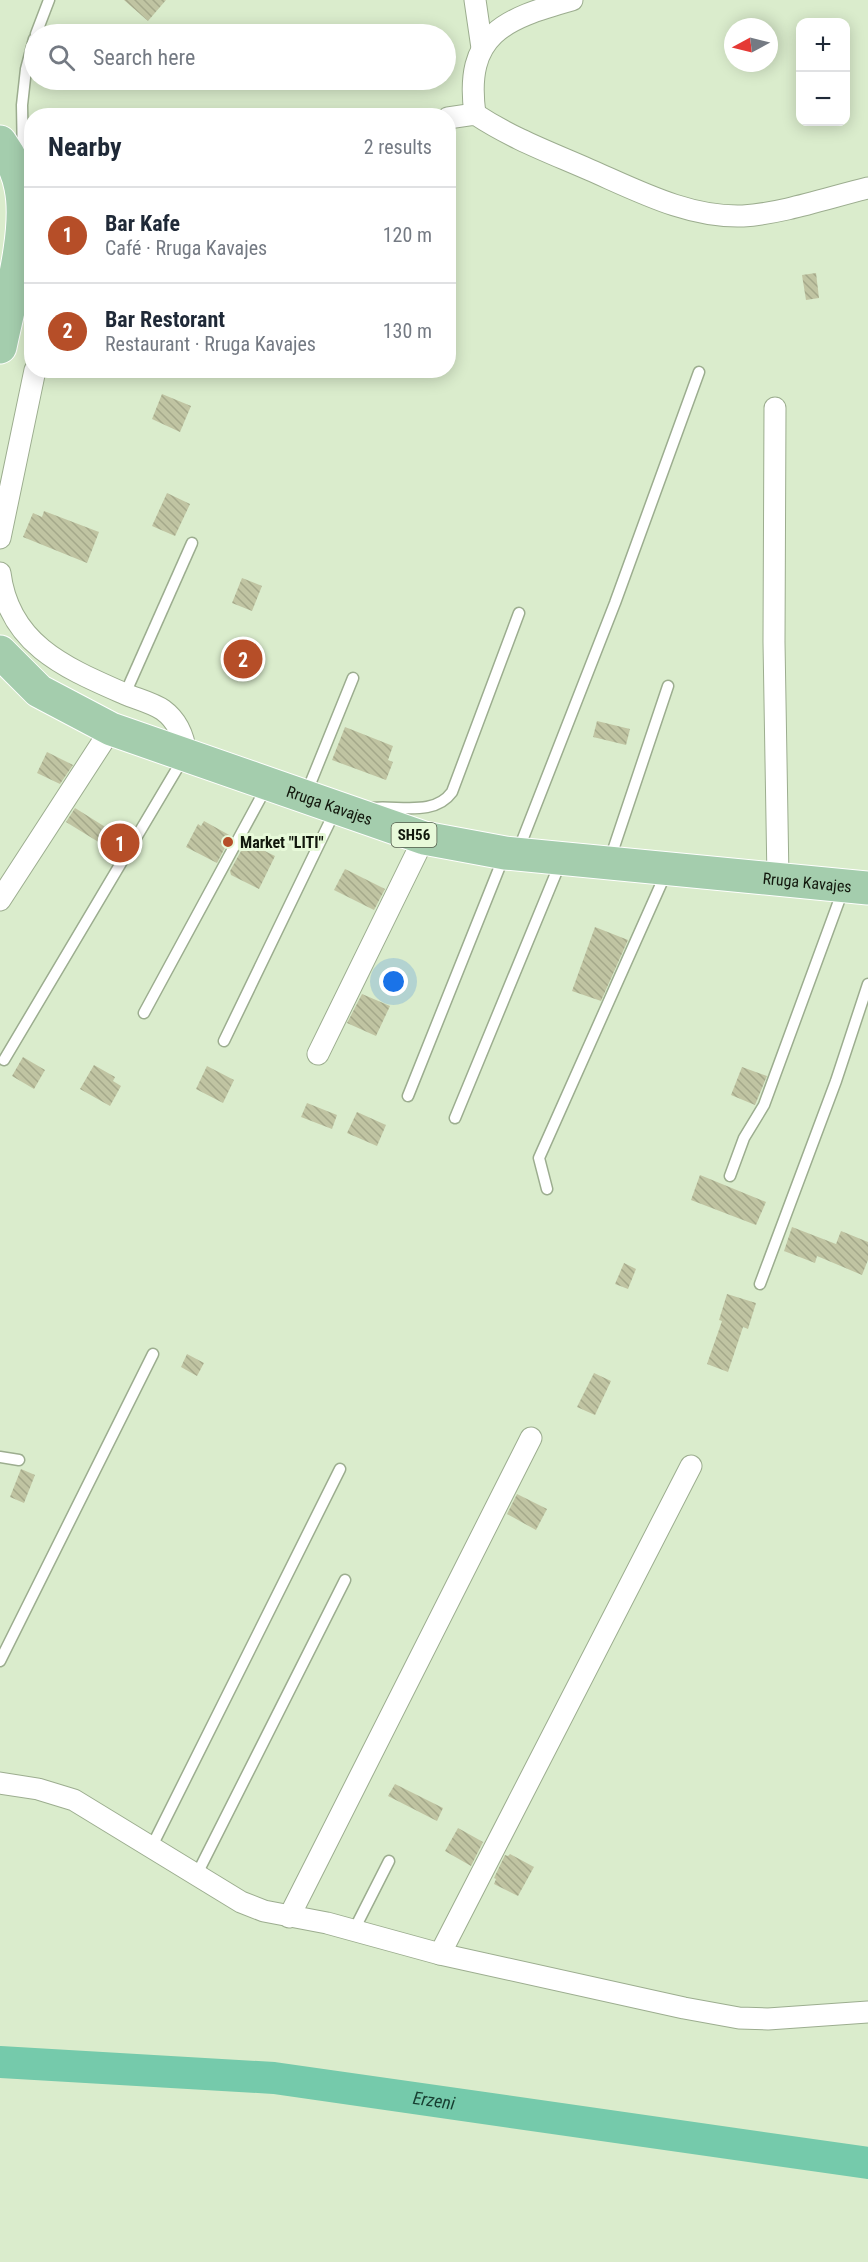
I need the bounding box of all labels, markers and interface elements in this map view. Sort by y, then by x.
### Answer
north arrow [724,18,778,72]
map controls [796,18,850,126]
button: + [796,18,850,72]
search box [24,24,456,90]
icon: search [45,41,78,74]
text: Search here [93,45,195,70]
button: − [796,72,850,126]
text: Nearby [48,132,122,162]
text: 2 results [364,135,432,159]
text: Bar Kafe [105,211,180,236]
text: 1 [62,223,73,247]
text: 120 m [383,223,432,247]
text: Café · Rruga Kavajes [105,236,267,260]
text: Bar Restorant [105,307,225,332]
text: 2 [62,319,73,343]
text: 130 m [383,319,432,343]
text: Restaurant · Rruga Kavajes [105,332,316,356]
pin: 2 [224,636,262,682]
street label: Rruga Kavajes [284,782,375,829]
pin: 1 [100,820,140,866]
road number: SH56 [392,823,436,847]
place label: Market "LITI" [240,833,324,852]
marker: Market "LITI" [221,835,235,849]
street label: Rruga Kavajes [762,869,853,896]
your location [379,967,408,996]
water label: Erzeni [412,2087,457,2114]

